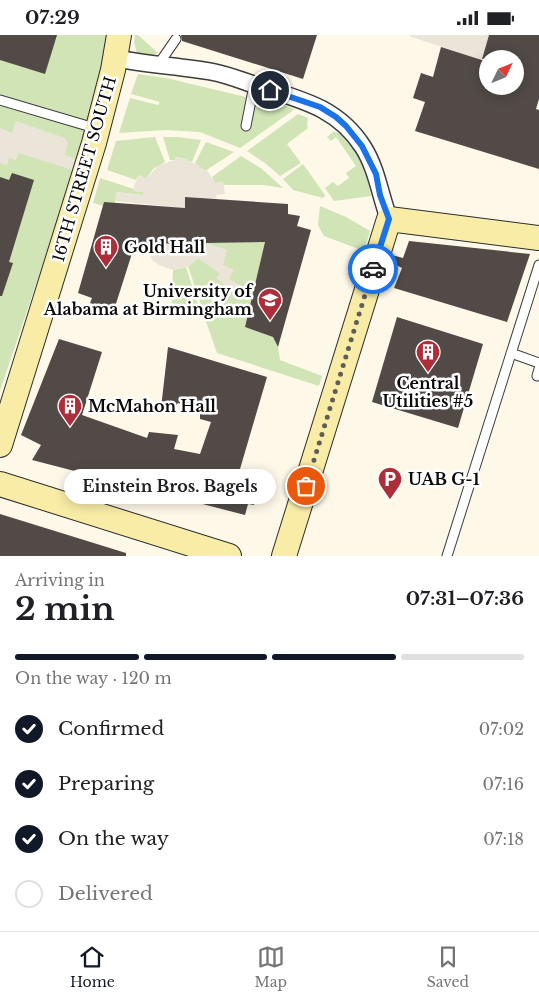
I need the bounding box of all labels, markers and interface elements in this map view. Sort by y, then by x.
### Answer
text: 07:29 [25,6,80,29]
north arrow [479,50,524,95]
map controls [479,50,524,95]
pin [249,69,291,111]
street label: 16TH STREET SOUTH [48,74,120,264]
icon: home [256,76,284,104]
building icon: Gold Hall [93,234,119,268]
place label: Gold Hall [124,237,206,257]
courier [348,244,398,294]
icon: car [359,255,387,283]
place label: University of Alabama at Birmingham [43,281,254,319]
school or university icon: University of Alabama at Birmingham [257,287,283,321]
building icon: Central Utilities #5 [415,339,441,373]
place label: Central Utilities #5 [383,373,473,411]
building icon: McMahon Hall [57,393,83,427]
place label: McMahon Hall [88,396,216,416]
pin [285,465,327,507]
parking icon: UAB G-1 [377,466,403,500]
callout: Einstein Bros. Bagels [64,469,276,503]
place label: UAB G-1 [408,469,480,489]
icon: bag [292,472,320,500]
text: Einstein Bros. Bagels [82,476,258,496]
text: Arriving in [15,570,105,590]
text: 07:31–07:36 [406,587,524,610]
text: 2 min [15,589,115,629]
text: On the way · 120 m [15,668,172,688]
icon: check [15,715,43,743]
text: Confirmed [58,717,164,740]
text: 07:02 [479,719,524,739]
icon: check [15,770,43,798]
text: Preparing [58,772,154,795]
text: 07:16 [483,774,524,794]
icon: check [15,825,43,853]
text: On the way [58,827,169,850]
text: 07:18 [483,829,524,849]
text: Delivered [58,882,153,905]
tab: Home [70,943,115,991]
tab: Map [255,943,287,991]
tab: Saved [427,943,469,991]

